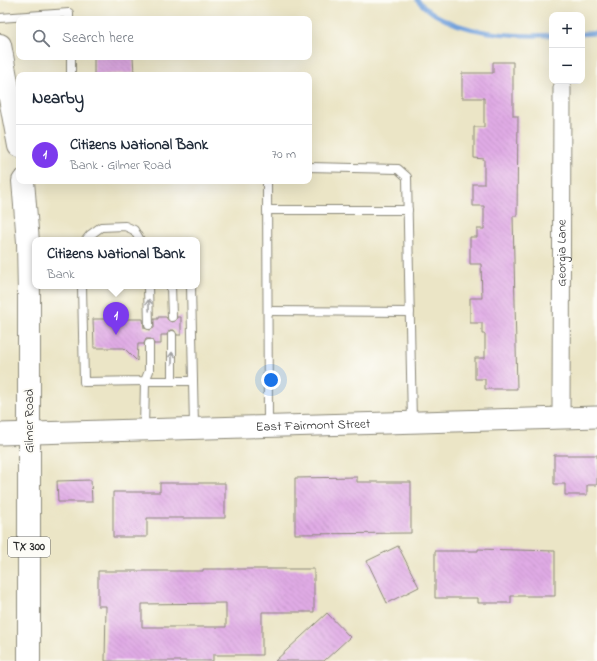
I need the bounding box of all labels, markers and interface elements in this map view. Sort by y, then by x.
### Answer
map controls [549,12,585,84]
button: + [549,12,585,48]
search box [16,16,312,60]
icon: search [30,27,52,49]
text: Search here [62,27,134,49]
button: − [549,48,585,84]
text: Nearby [32,86,84,111]
text: Citizens National Bank [70,134,208,156]
text: 1 [43,145,47,164]
text: 70 m [272,145,296,164]
text: Bank · Gilmer Road [70,156,171,175]
street label: Georgia Lane [552,219,572,287]
popup [32,237,200,289]
text: Citizens National Bank [47,243,185,265]
text: Bank [47,265,75,284]
one-way arrow [145,299,152,312]
pin: 1 [103,302,129,335]
one-way arrow [168,352,176,365]
your location [261,370,281,390]
street label: Gilmer Road [20,388,39,453]
street label: East Fairmont Street [255,414,371,436]
road number: TX 300 [8,537,50,557]

